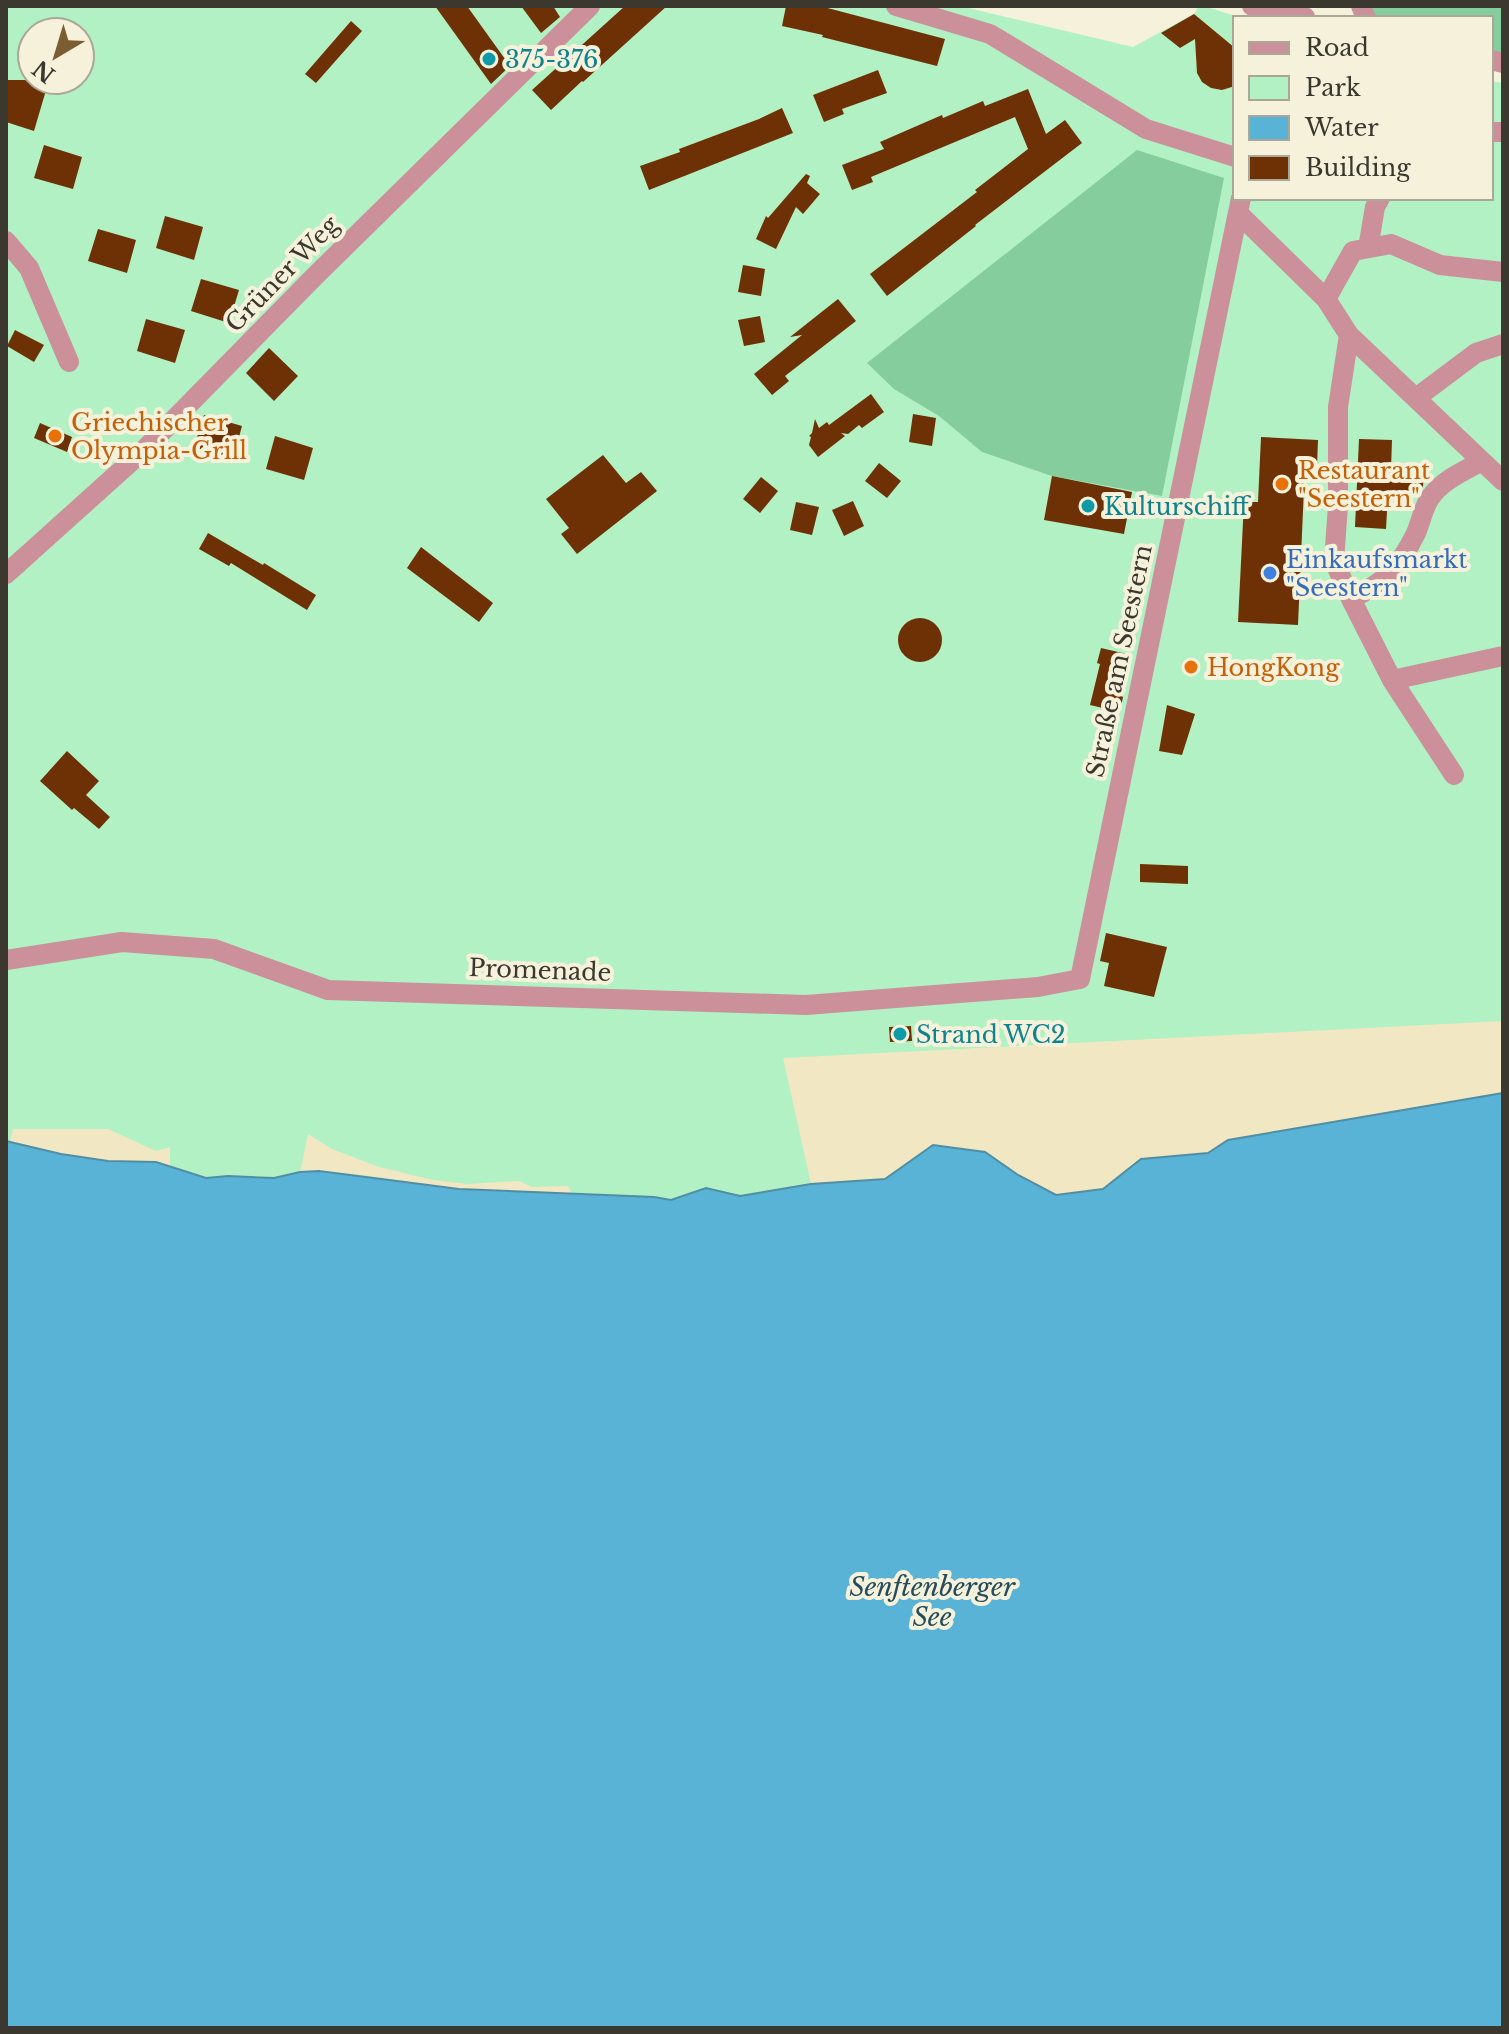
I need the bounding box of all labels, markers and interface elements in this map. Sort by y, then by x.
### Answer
north arrow [16,16,96,96]
legend [1233,16,1493,200]
text: Road [1305,33,1369,62]
place label: 375-376 [505,45,599,74]
marker: 375-376 [480,50,498,68]
text: N [27,54,60,88]
text: Park [1305,73,1361,102]
text: Water [1304,113,1379,142]
text: Building [1305,153,1411,182]
street label: Grüner Weg [219,210,345,338]
place label: Griechischer Olympia-Grill [71,408,247,465]
marker: Griechischer Olympia-Grill [46,427,64,445]
place label: Restaurant "Seestern" [1298,456,1430,513]
marker: Restaurant "Seestern" [1273,475,1291,493]
place label: Kulturschiff [1104,492,1251,521]
marker: Kulturschiff [1079,497,1097,515]
street label: Straße am Seestern [1080,542,1158,780]
place label: Einkaufsmarkt "Seestern" [1286,545,1467,602]
marker: Einkaufsmarkt "Seestern" [1261,564,1279,582]
place label: HongKong [1207,653,1340,682]
marker: HongKong [1182,658,1200,676]
street label: Promenade [468,953,612,987]
place label: Strand WC2 [916,1020,1066,1049]
marker: Strand WC2 [891,1025,909,1043]
water label: Senftenberger See [849,1571,1016,1633]

